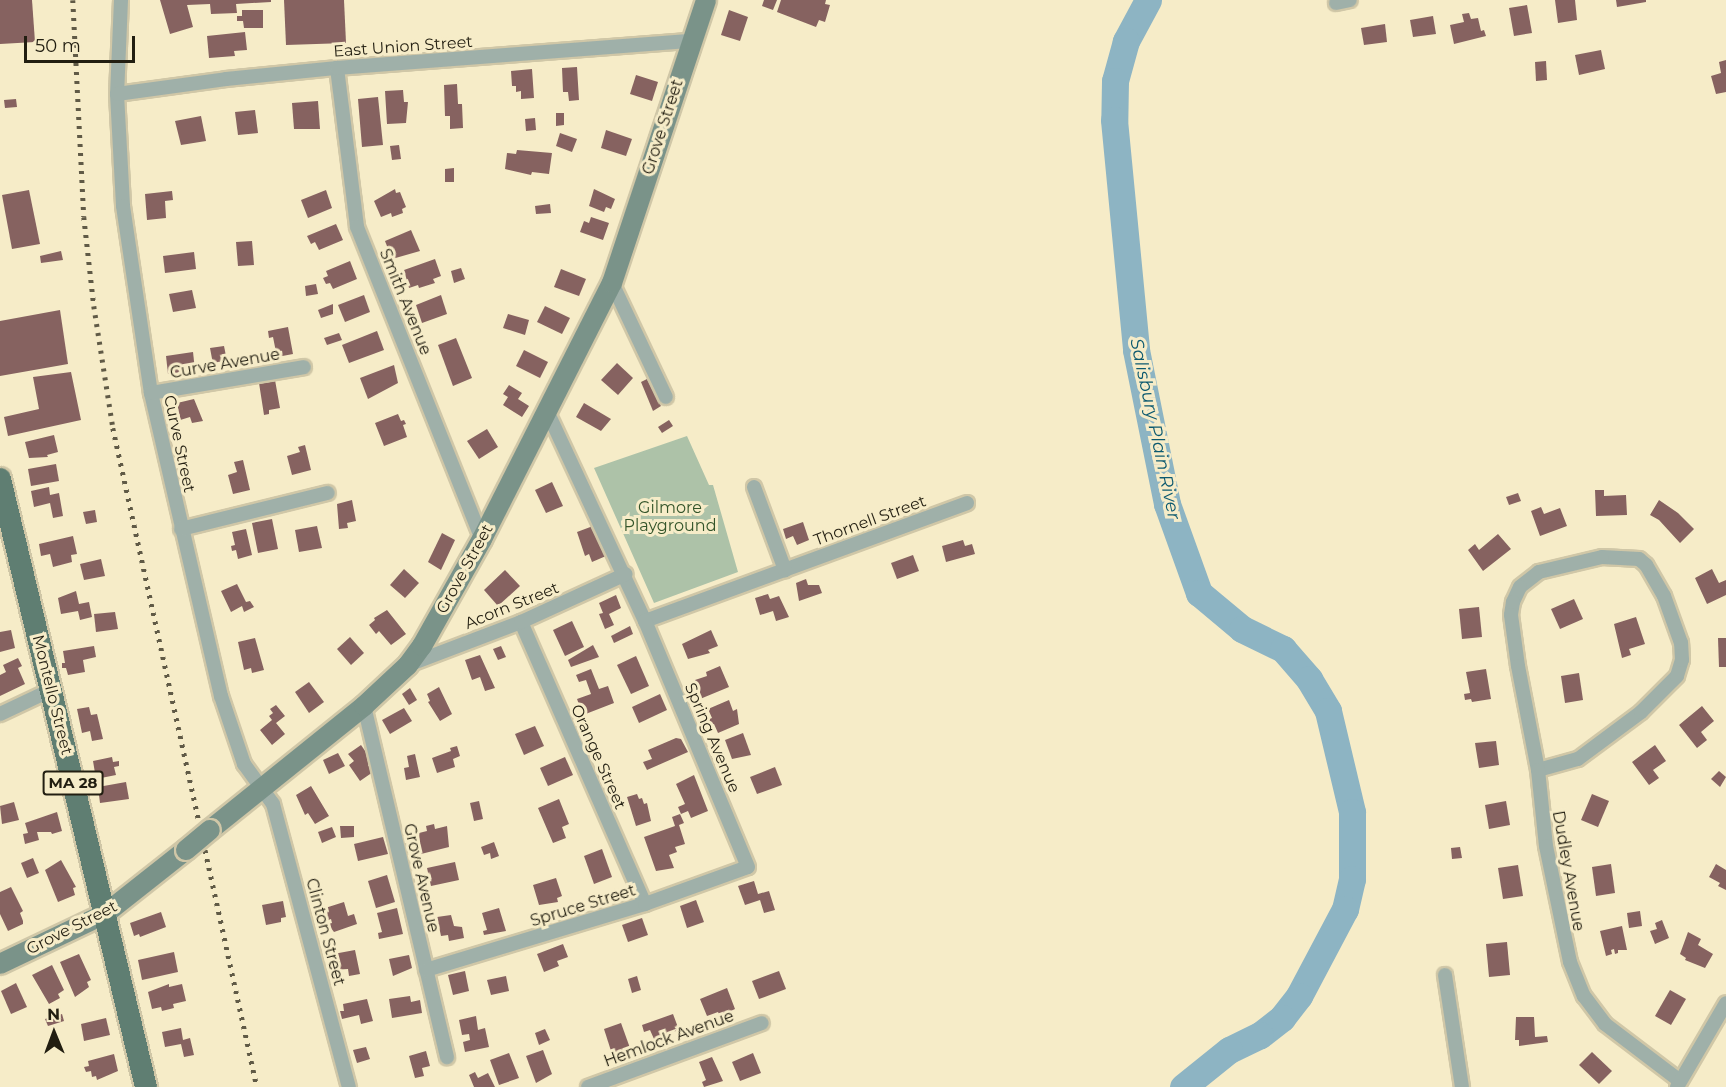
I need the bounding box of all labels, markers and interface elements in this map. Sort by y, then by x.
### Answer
scale bar [27,24,138,62]
street label: East Union Street [333,33,473,61]
text: 50 m [35,35,81,57]
street label: Grove Street [639,77,687,177]
street label: Smith Avenue [375,246,435,358]
water label: Salisbury Plain River [1125,336,1185,522]
street label: Curve Avenue [169,345,281,383]
street label: Curve Street [159,394,199,494]
street label: Thornell Street [811,492,929,550]
park label: Gilmore Playground [624,498,716,536]
street label: Grove Street [433,521,497,617]
street label: Acorn Street [462,578,562,634]
street label: Montello Street [28,633,76,757]
street label: Spring Avenue [680,680,744,796]
street label: Orange Street [566,702,630,812]
road number: MA 28 [42,771,104,795]
street label: Dudley Avenue [1548,809,1588,933]
street label: Grove Avenue [399,822,443,934]
street label: Clinton Street [301,876,349,988]
street label: Spruce Street [528,881,638,931]
street label: Grove Street [24,897,120,959]
north arrow [24,1003,84,1063]
text: N [47,1005,60,1024]
street label: Hemlock Avenue [601,1007,737,1071]

